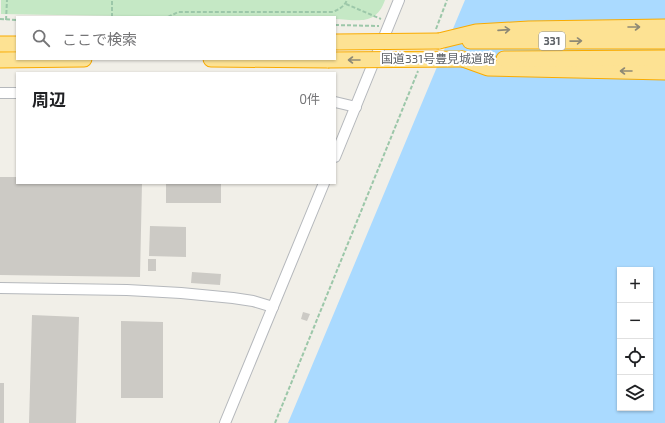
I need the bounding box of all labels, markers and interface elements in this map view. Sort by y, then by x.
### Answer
search box [16,16,336,60]
one-way arrow [627,23,640,31]
icon: search [30,27,52,49]
one-way arrow [497,27,510,34]
text: ここで検索 [62,30,137,48]
road number: 331 [539,32,565,50]
one-way arrow [569,37,582,45]
street label: 国道331号豊見城道路 [381,51,495,65]
one-way arrow [348,56,361,64]
one-way arrow [620,68,633,75]
text: 周辺 [32,89,66,109]
text: 0件 [299,91,320,107]
map controls [617,267,653,411]
button: + [617,267,653,303]
button: − [617,303,653,339]
button: locate [617,339,653,375]
button: layers [617,375,653,411]

